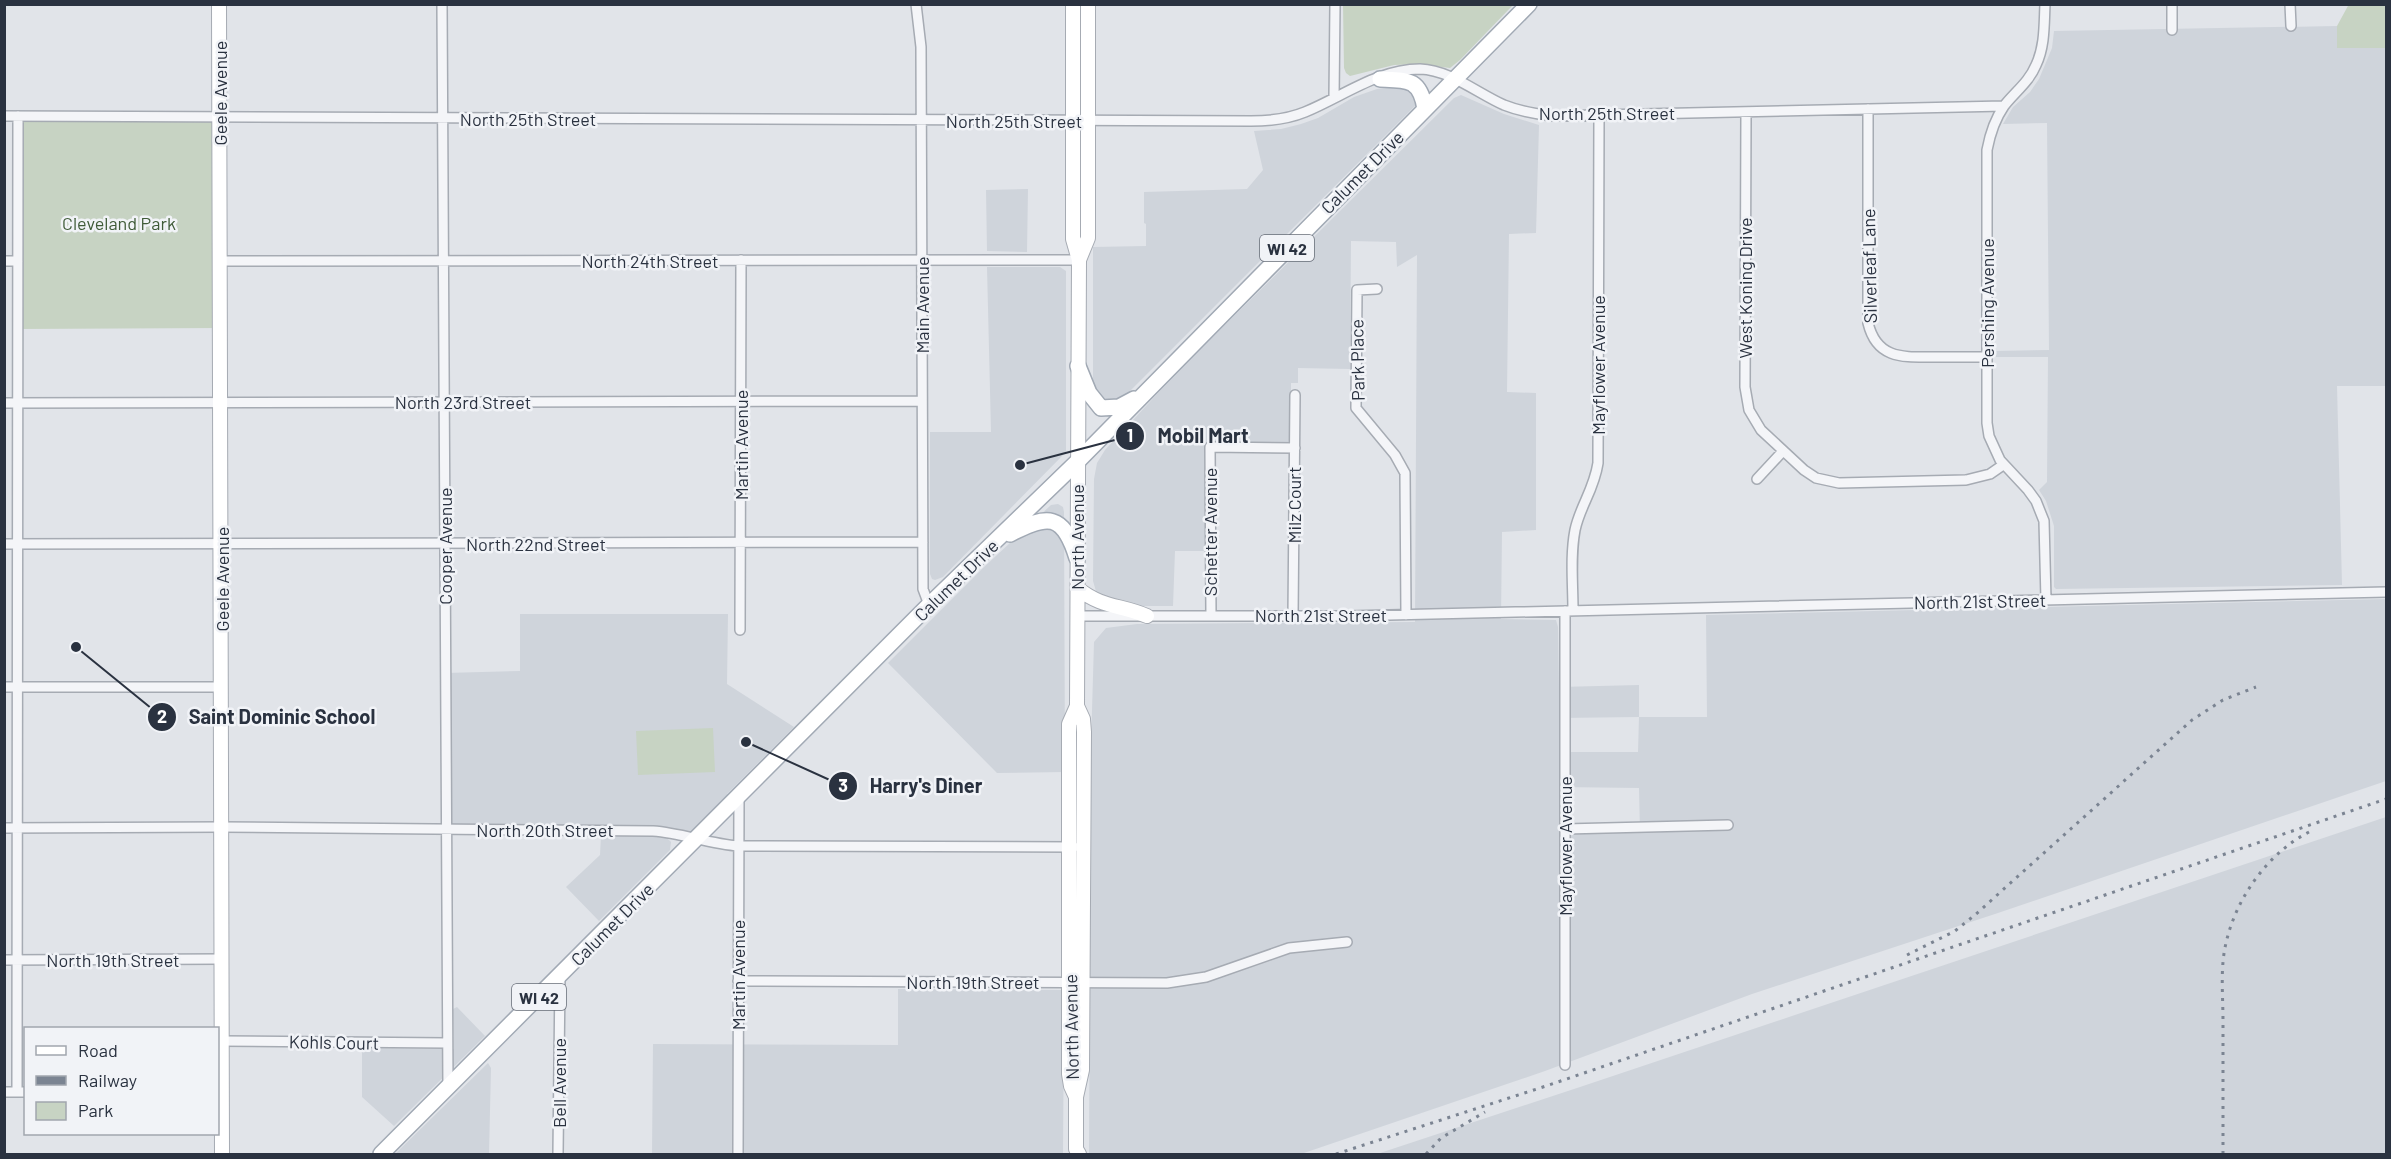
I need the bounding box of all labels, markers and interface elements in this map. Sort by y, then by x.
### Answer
street label: Geele Avenue [209,41,231,145]
street label: North 25th Street [1539,102,1675,124]
street label: North 25th Street [460,108,596,130]
street label: North 25th Street [946,110,1082,132]
street label: Calumet Drive [1316,126,1408,218]
street label: Silverleaf Lane [1857,208,1881,324]
park label: Cleveland Park [62,212,176,234]
street label: West Koning Drive [1734,217,1756,359]
road number: WI 42 [1260,235,1314,261]
street label: Pershing Avenue [1976,238,1998,368]
street label: North 24th Street [581,250,719,272]
street label: Main Avenue [911,256,933,354]
street label: Mayflower Avenue [1587,295,1609,435]
street label: Park Place [1345,319,1369,401]
street label: Martin Avenue [730,390,752,500]
street label: North 23rd Street [395,391,531,413]
callout: Mobil Mart [1115,417,1260,455]
text: Mobil Mart [1158,423,1248,447]
text: 1 [1127,424,1133,446]
street label: Milz Court [1283,467,1305,543]
street label: Schetter Avenue [1199,468,1221,596]
street label: North Avenue [1066,484,1088,590]
street label: Cooper Avenue [434,487,456,605]
street label: Geele Avenue [211,527,233,631]
street label: North 22nd Street [466,533,606,555]
street label: Calumet Drive [909,534,1003,626]
street label: North 21st Street [1914,589,2046,613]
street label: North 21st Street [1255,604,1387,626]
callout: Saint Dominic School [147,698,387,736]
text: Saint Dominic School [189,704,375,728]
text: 2 [157,705,167,727]
callout: Harry's Diner [828,767,995,805]
text: Harry's Diner [870,773,983,797]
text: 3 [838,774,848,796]
street label: Mayflower Avenue [1554,776,1576,916]
street label: North 20th Street [476,819,614,841]
street label: Calumet Drive [566,878,658,970]
street label: Martin Avenue [727,920,749,1030]
street label: North 19th Street [46,949,180,971]
street label: North 19th Street [906,971,1040,993]
street label: North Avenue [1059,974,1083,1080]
road number: WI 42 [512,984,566,1010]
legend [24,1027,219,1135]
street label: Kohls Court [289,1030,379,1054]
street label: Bell Avenue [548,1038,570,1128]
text: Road [78,1039,118,1061]
text: Railway [78,1069,137,1091]
text: Park [78,1099,113,1121]

